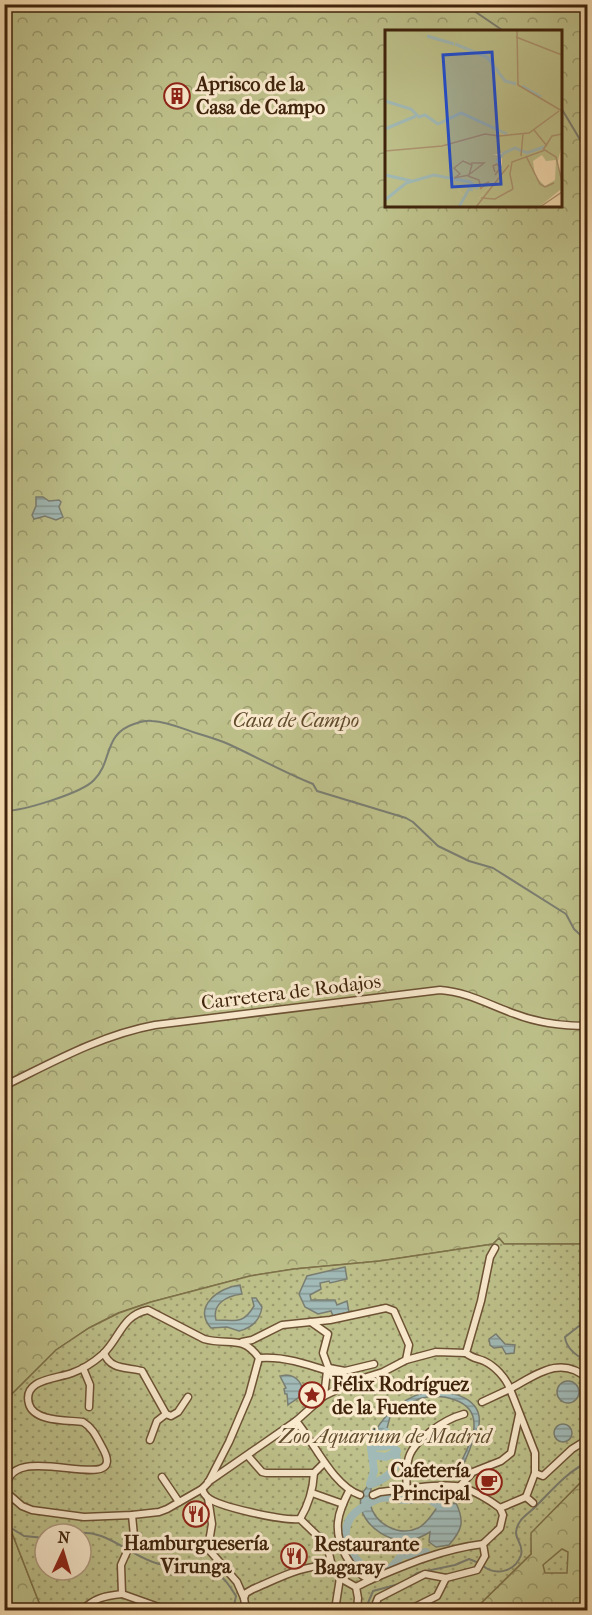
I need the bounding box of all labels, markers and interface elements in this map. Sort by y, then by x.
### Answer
inset map [385,30,562,207]
place label: Aprisco de la Casa de Campo [194,73,325,119]
building icon: Aprisco de la Casa de Campo [162,81,192,111]
park label: Casa de Campo [233,709,359,732]
street label: Carretera de Rodajos [200,970,382,1014]
place label: Félix Rodríguez de la Fuente [331,1373,469,1419]
place icon: Félix Rodríguez de la Fuente [297,1380,327,1410]
park label: Zoo Aquarium de Madrid [277,1425,494,1448]
place label: Cafetería Principal [390,1459,471,1505]
cafe icon: Cafetería Principal [474,1467,504,1497]
restaurant icon: Hamburguesería Virunga [181,1499,211,1529]
north arrow [33,1522,93,1582]
text: N [57,1528,72,1547]
place label: Hamburguesería Virunga [124,1532,269,1578]
place label: Restaurante Bagaray [314,1533,420,1579]
restaurant icon: Restaurante Bagaray [279,1541,309,1571]

